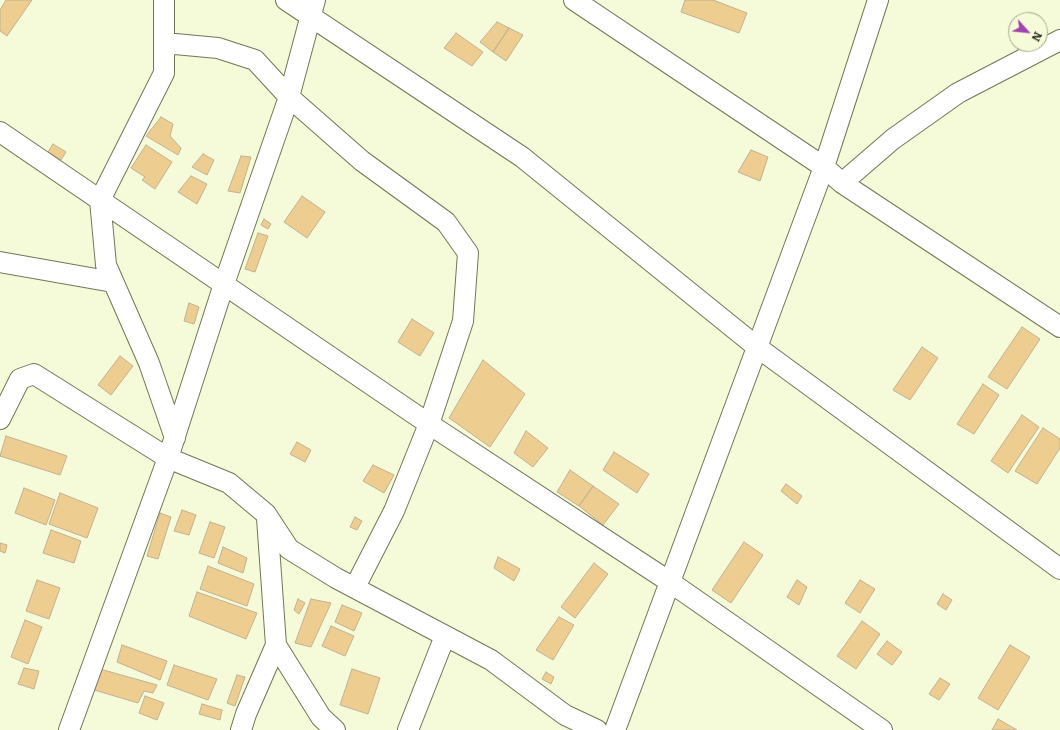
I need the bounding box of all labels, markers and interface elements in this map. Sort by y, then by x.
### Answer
north arrow [1008,12,1048,52]
text: N [1029,29,1047,45]

